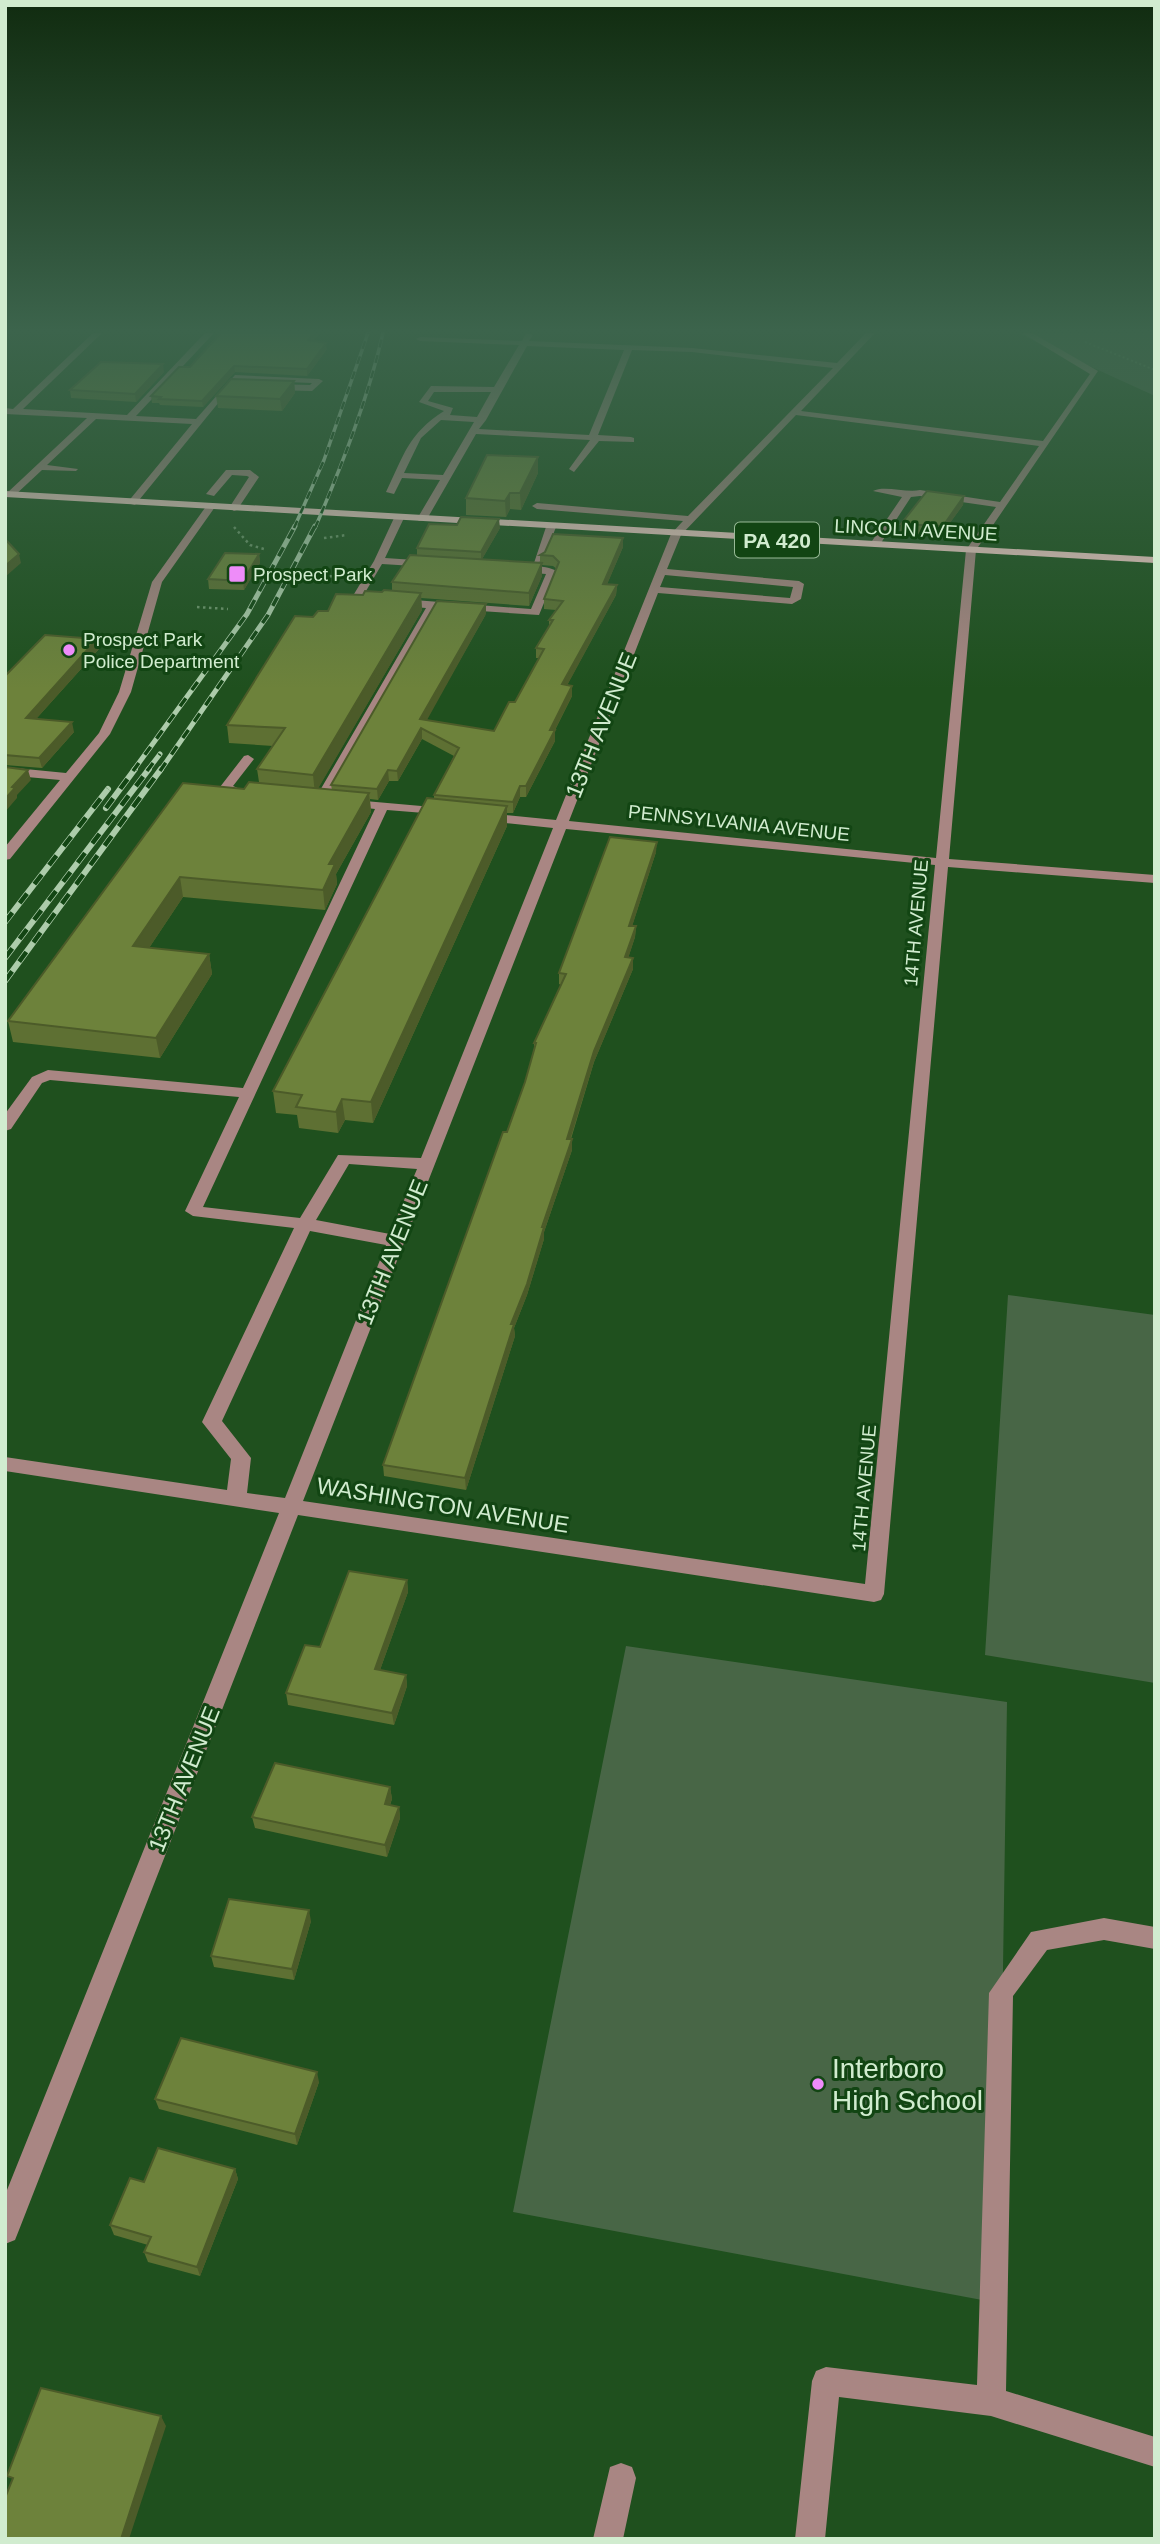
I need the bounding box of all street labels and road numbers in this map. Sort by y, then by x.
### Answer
street label: LINCOLN AVENUE [834,515,998,545]
road number: PA 420 [735,522,819,558]
street label: 13TH AVENUE [560,649,642,801]
street label: PENNSYLVANIA AVENUE [627,801,851,845]
street label: 14TH AVENUE [900,859,932,987]
street label: 13TH AVENUE [351,1176,433,1328]
street label: 14TH AVENUE [848,1424,880,1552]
street label: WASHINGTON AVENUE [315,1472,571,1538]
street label: 13TH AVENUE [143,1703,225,1855]

